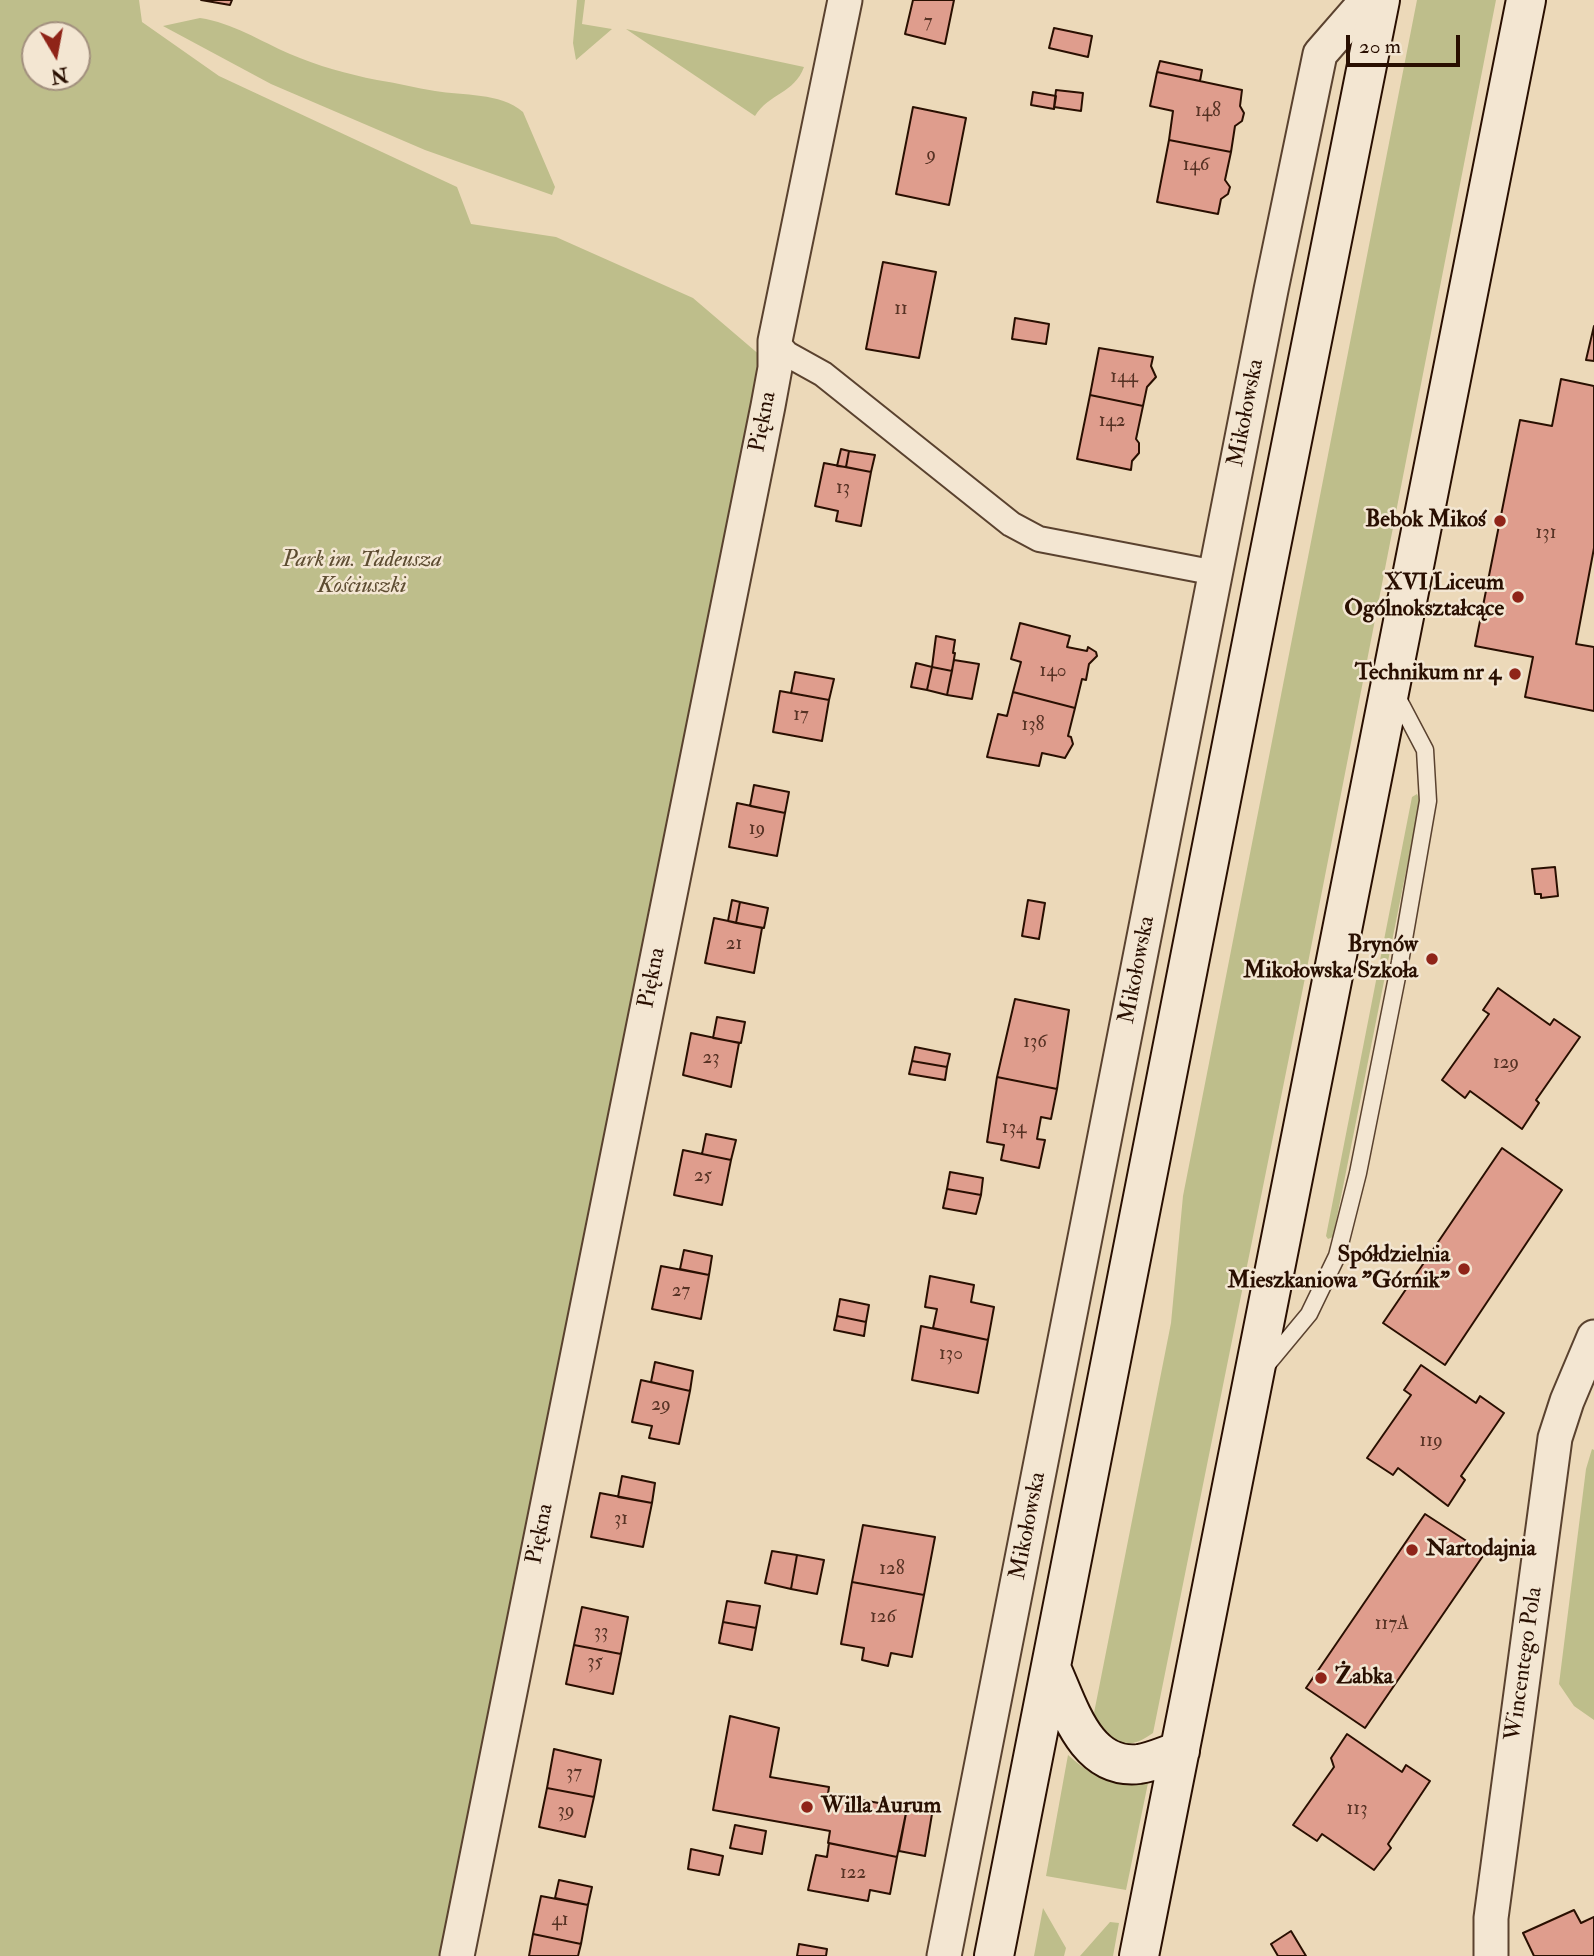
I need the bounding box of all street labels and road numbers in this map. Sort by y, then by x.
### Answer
street label: Mikołowska [1223,357,1271,469]
street label: Piękna [745,389,783,455]
street label: Mikołowska [1114,914,1162,1026]
street label: Piękna [634,945,672,1011]
street label: Mikołowska [1005,1470,1053,1582]
street label: Piękna [522,1501,560,1567]
street label: Wincentego Pola [1501,1585,1549,1743]

